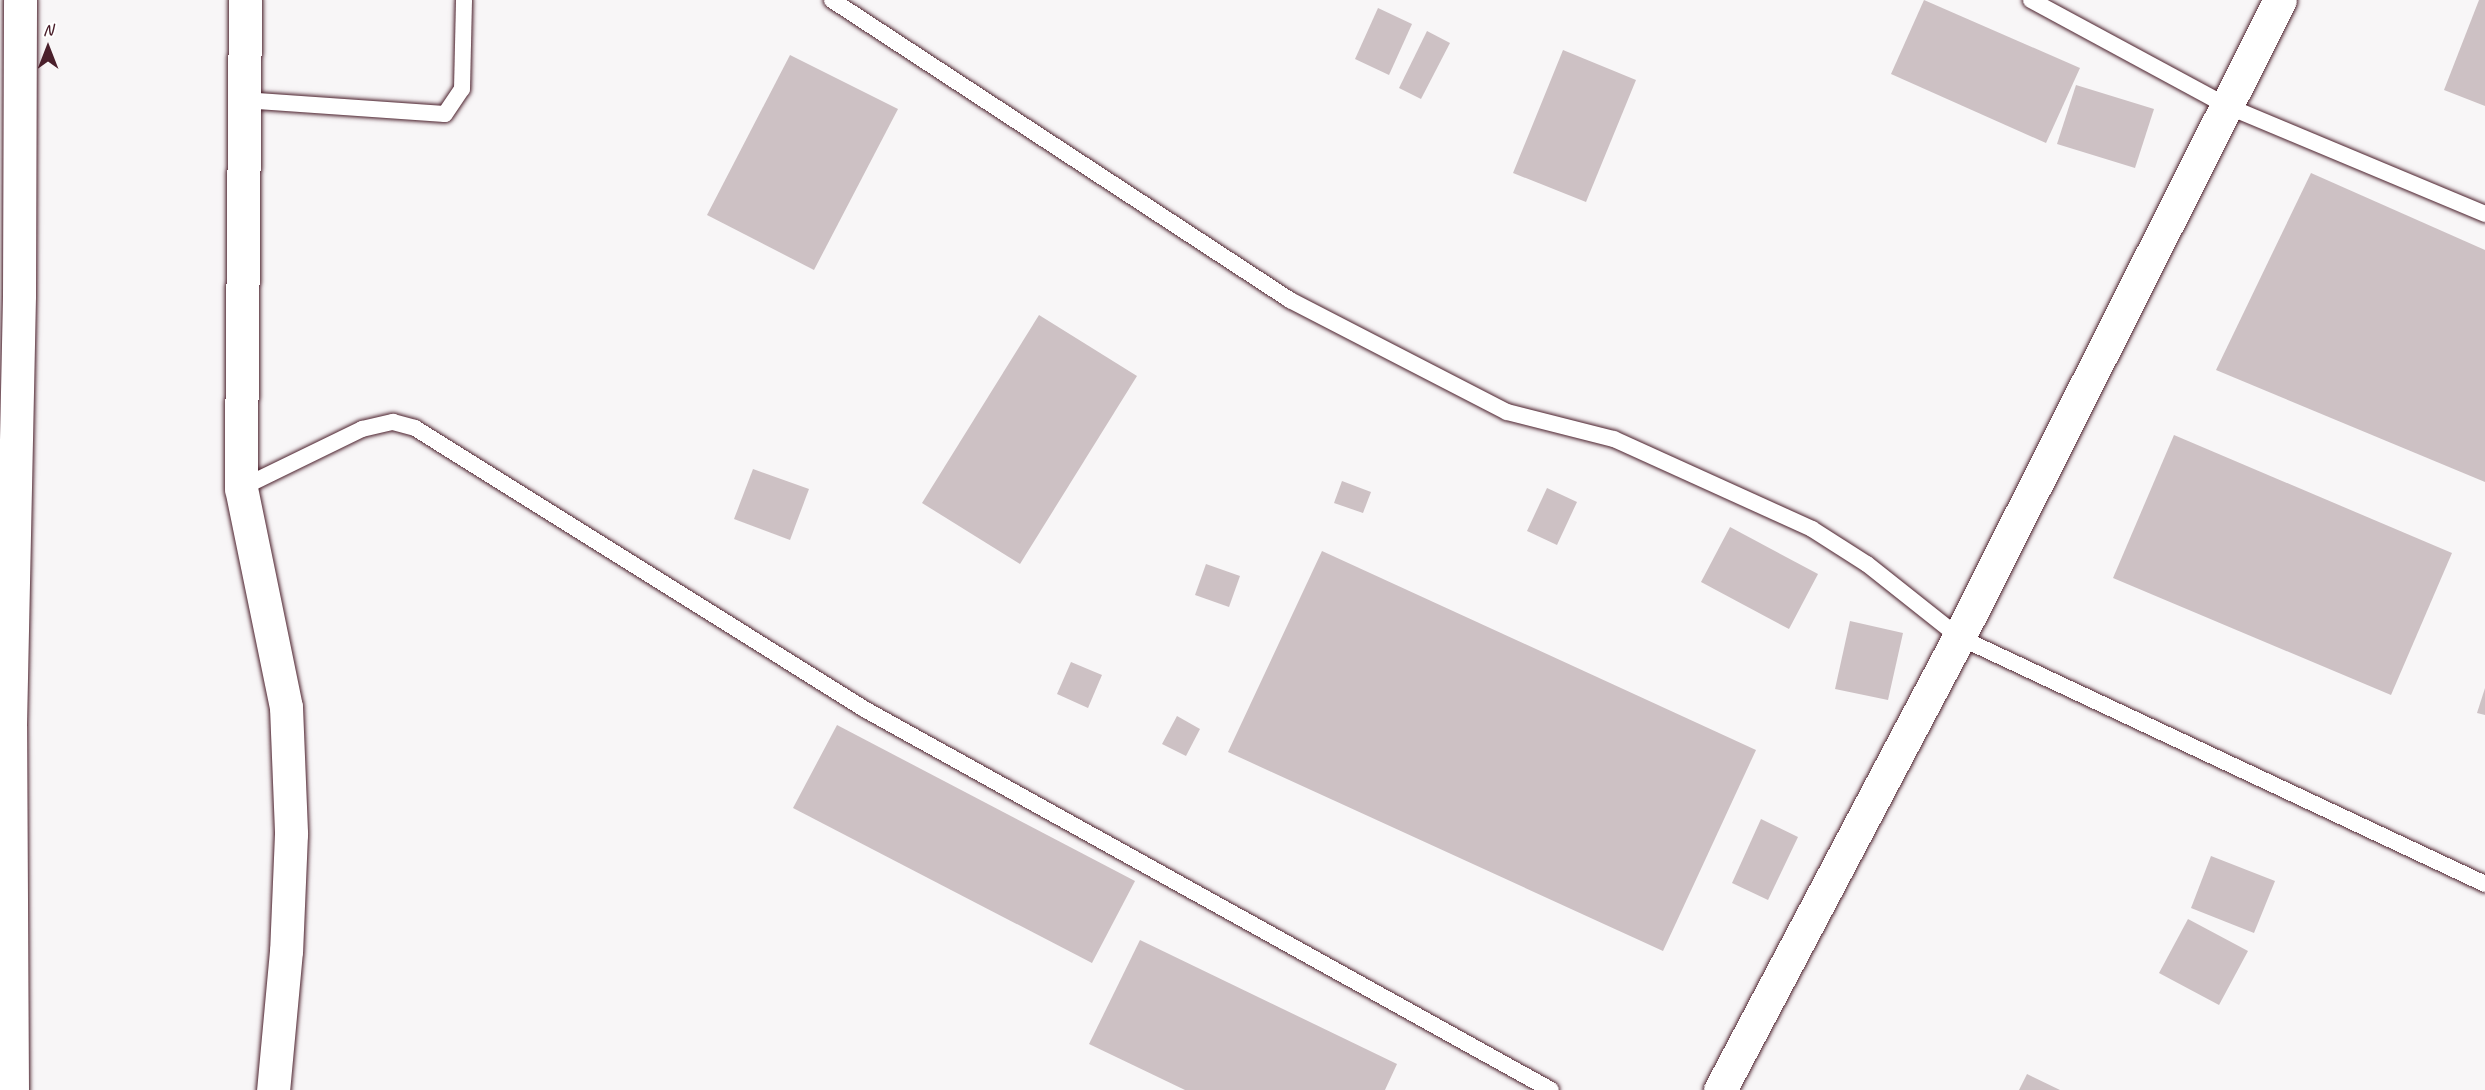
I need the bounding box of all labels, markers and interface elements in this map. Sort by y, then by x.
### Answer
north arrow [18,18,78,78]
text: N [43,20,53,40]

